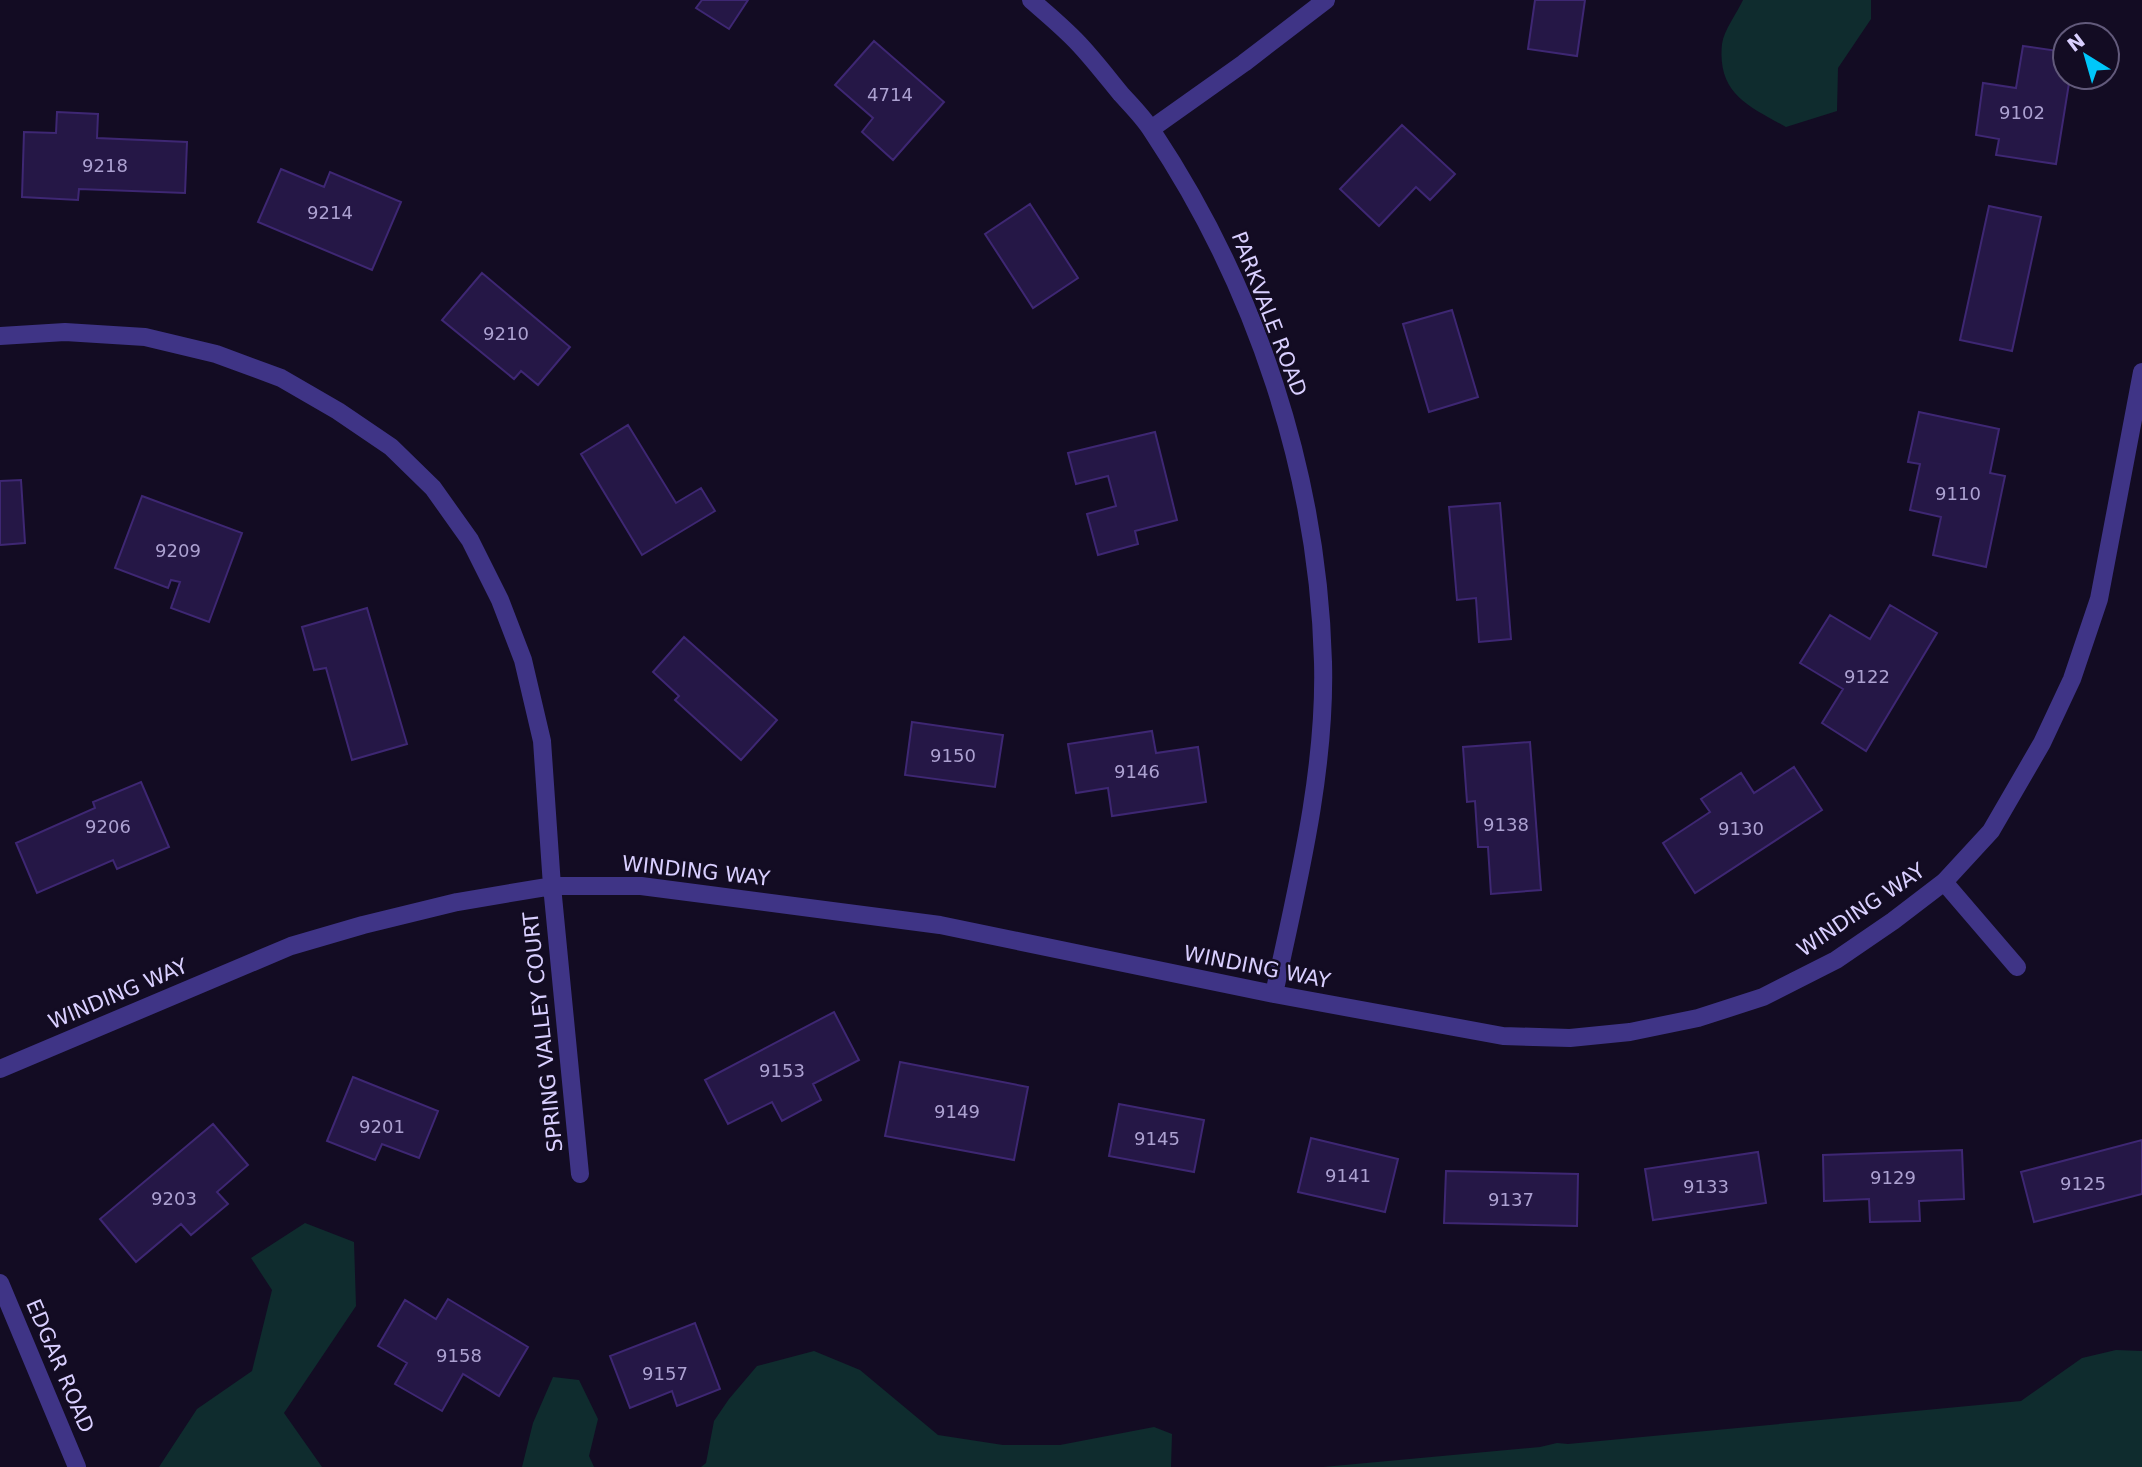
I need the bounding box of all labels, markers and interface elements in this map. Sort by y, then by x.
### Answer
north arrow [2051,21,2121,91]
text: N [2063,29,2089,56]
house number: 4714 [867,84,913,105]
house number: 9102 [1999,102,2045,123]
house number: 9218 [82,155,128,176]
house number: 9214 [307,202,353,223]
street label: PARKVALE ROAD [1227,228,1311,400]
house number: 9210 [483,323,529,344]
house number: 9110 [1935,483,1981,504]
house number: 9209 [155,540,201,561]
house number: 9122 [1844,666,1890,687]
house number: 9150 [930,745,976,766]
house number: 9146 [1114,761,1160,782]
house number: 9138 [1483,814,1529,835]
house number: 9206 [85,816,131,837]
house number: 9130 [1718,818,1764,839]
street label: WINDING WAY [621,851,771,891]
street label: WINDING WAY [1793,858,1930,962]
street label: SPRING VALLEY COURT [518,911,568,1153]
street label: WINDING WAY [1182,941,1333,993]
street label: WINDING WAY [45,954,191,1034]
house number: 9153 [759,1060,805,1081]
house number: 9149 [934,1101,980,1122]
house number: 9201 [359,1116,405,1137]
house number: 9145 [1134,1128,1180,1149]
house number: 9141 [1325,1165,1371,1186]
house number: 9129 [1870,1167,1916,1188]
house number: 9125 [2060,1173,2106,1194]
house number: 9133 [1683,1176,1729,1197]
house number: 9203 [151,1188,197,1209]
house number: 9137 [1488,1189,1534,1210]
street label: EDGAR ROAD [21,1296,99,1436]
house number: 9158 [436,1345,482,1366]
house number: 9157 [642,1363,688,1384]

